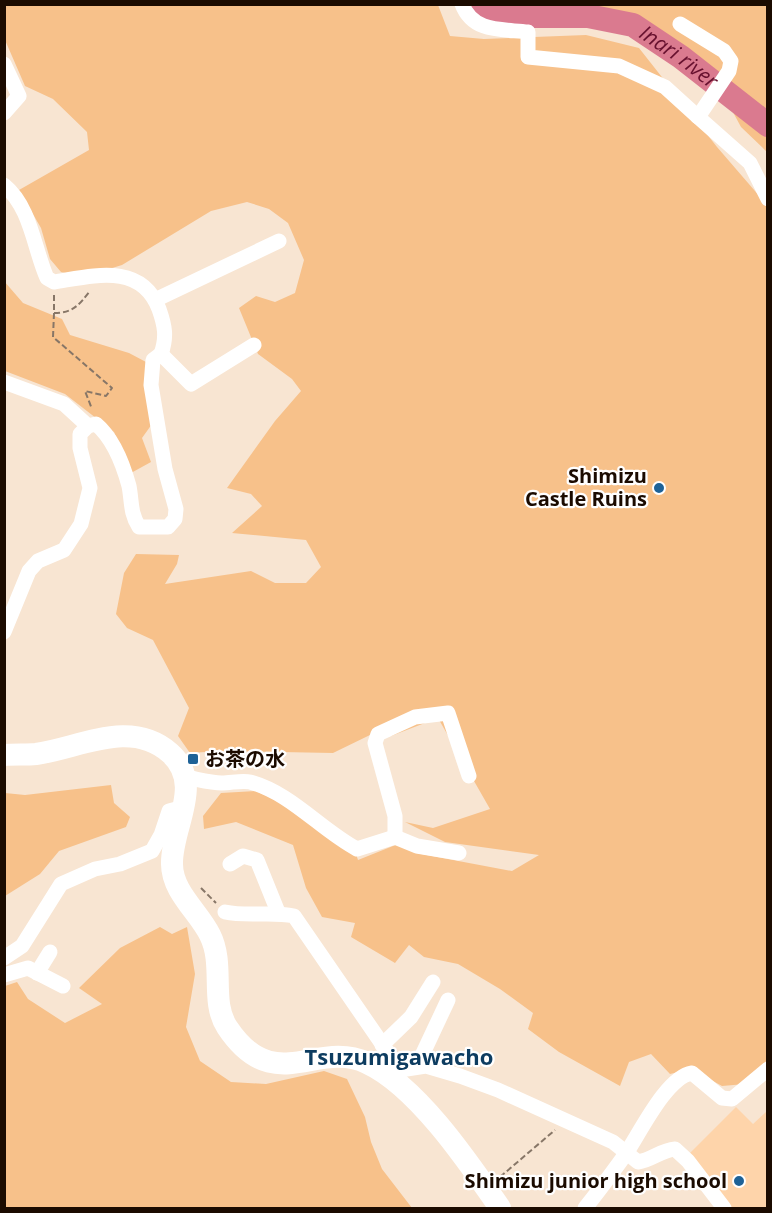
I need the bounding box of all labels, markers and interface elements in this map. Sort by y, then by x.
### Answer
water label: Inari river [634,18,725,94]
place label: Shimizu Castle Ruins [525,462,647,512]
marker: Shimizu Castle Ruins [652,481,666,495]
place label: お茶の水 [205,745,285,772]
marker: お茶の水 [186,752,200,766]
district label: Tsuzumigawacho [305,1041,493,1071]
place label: Shimizu junior high school [465,1167,727,1194]
marker: Shimizu junior high school [732,1174,746,1188]

